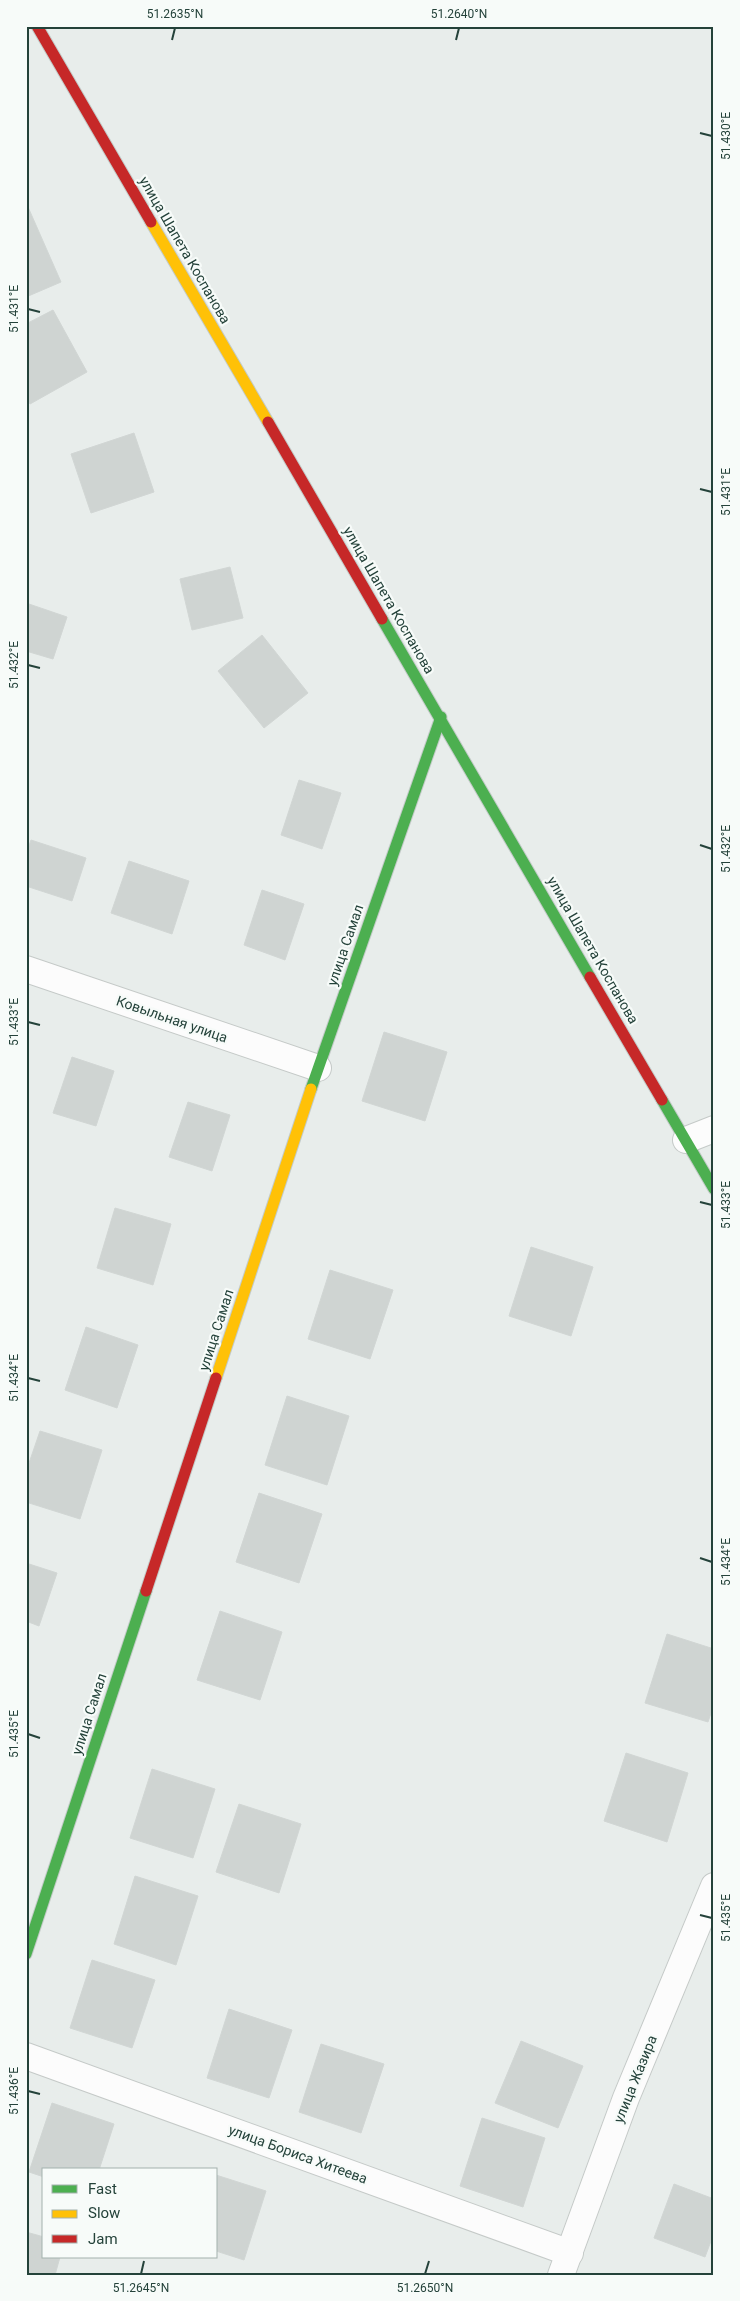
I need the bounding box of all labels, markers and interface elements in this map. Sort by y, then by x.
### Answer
text: 51.2635°N [147,7,203,21]
text: 51.2640°N [431,7,487,21]
text: 51.430°E [719,112,733,160]
street label: улица Шапета Коспанова [136,174,234,326]
text: 51.431°E [7,285,21,333]
text: 51.431°E [719,468,733,516]
street label: улица Шапета Коспанова [340,524,438,676]
text: 51.432°E [7,641,21,689]
text: 51.432°E [719,825,733,873]
street label: улица Шапета Коспанова [544,874,642,1026]
street label: улица Самал [324,902,366,988]
street label: Ковыльная улица [114,992,230,1046]
text: 51.433°E [7,998,21,1046]
text: 51.433°E [719,1181,733,1229]
street label: улица Самал [195,1287,237,1373]
text: 51.434°E [7,1354,21,1402]
text: 51.434°E [719,1538,733,1586]
street label: улица Самал [68,1671,110,1757]
text: 51.435°E [7,1710,21,1758]
text: 51.435°E [719,1894,733,1942]
street label: улица Жазира [610,2033,660,2125]
text: 51.436°E [7,2067,21,2115]
street label: улица Бориса Хитеева [226,2121,370,2187]
legend [42,2168,218,2258]
text: Fast [88,2180,117,2198]
text: Slow [88,2204,120,2222]
text: Jam [88,2230,118,2248]
text: 51.2645°N [113,2281,169,2295]
text: 51.2650°N [397,2281,453,2295]

